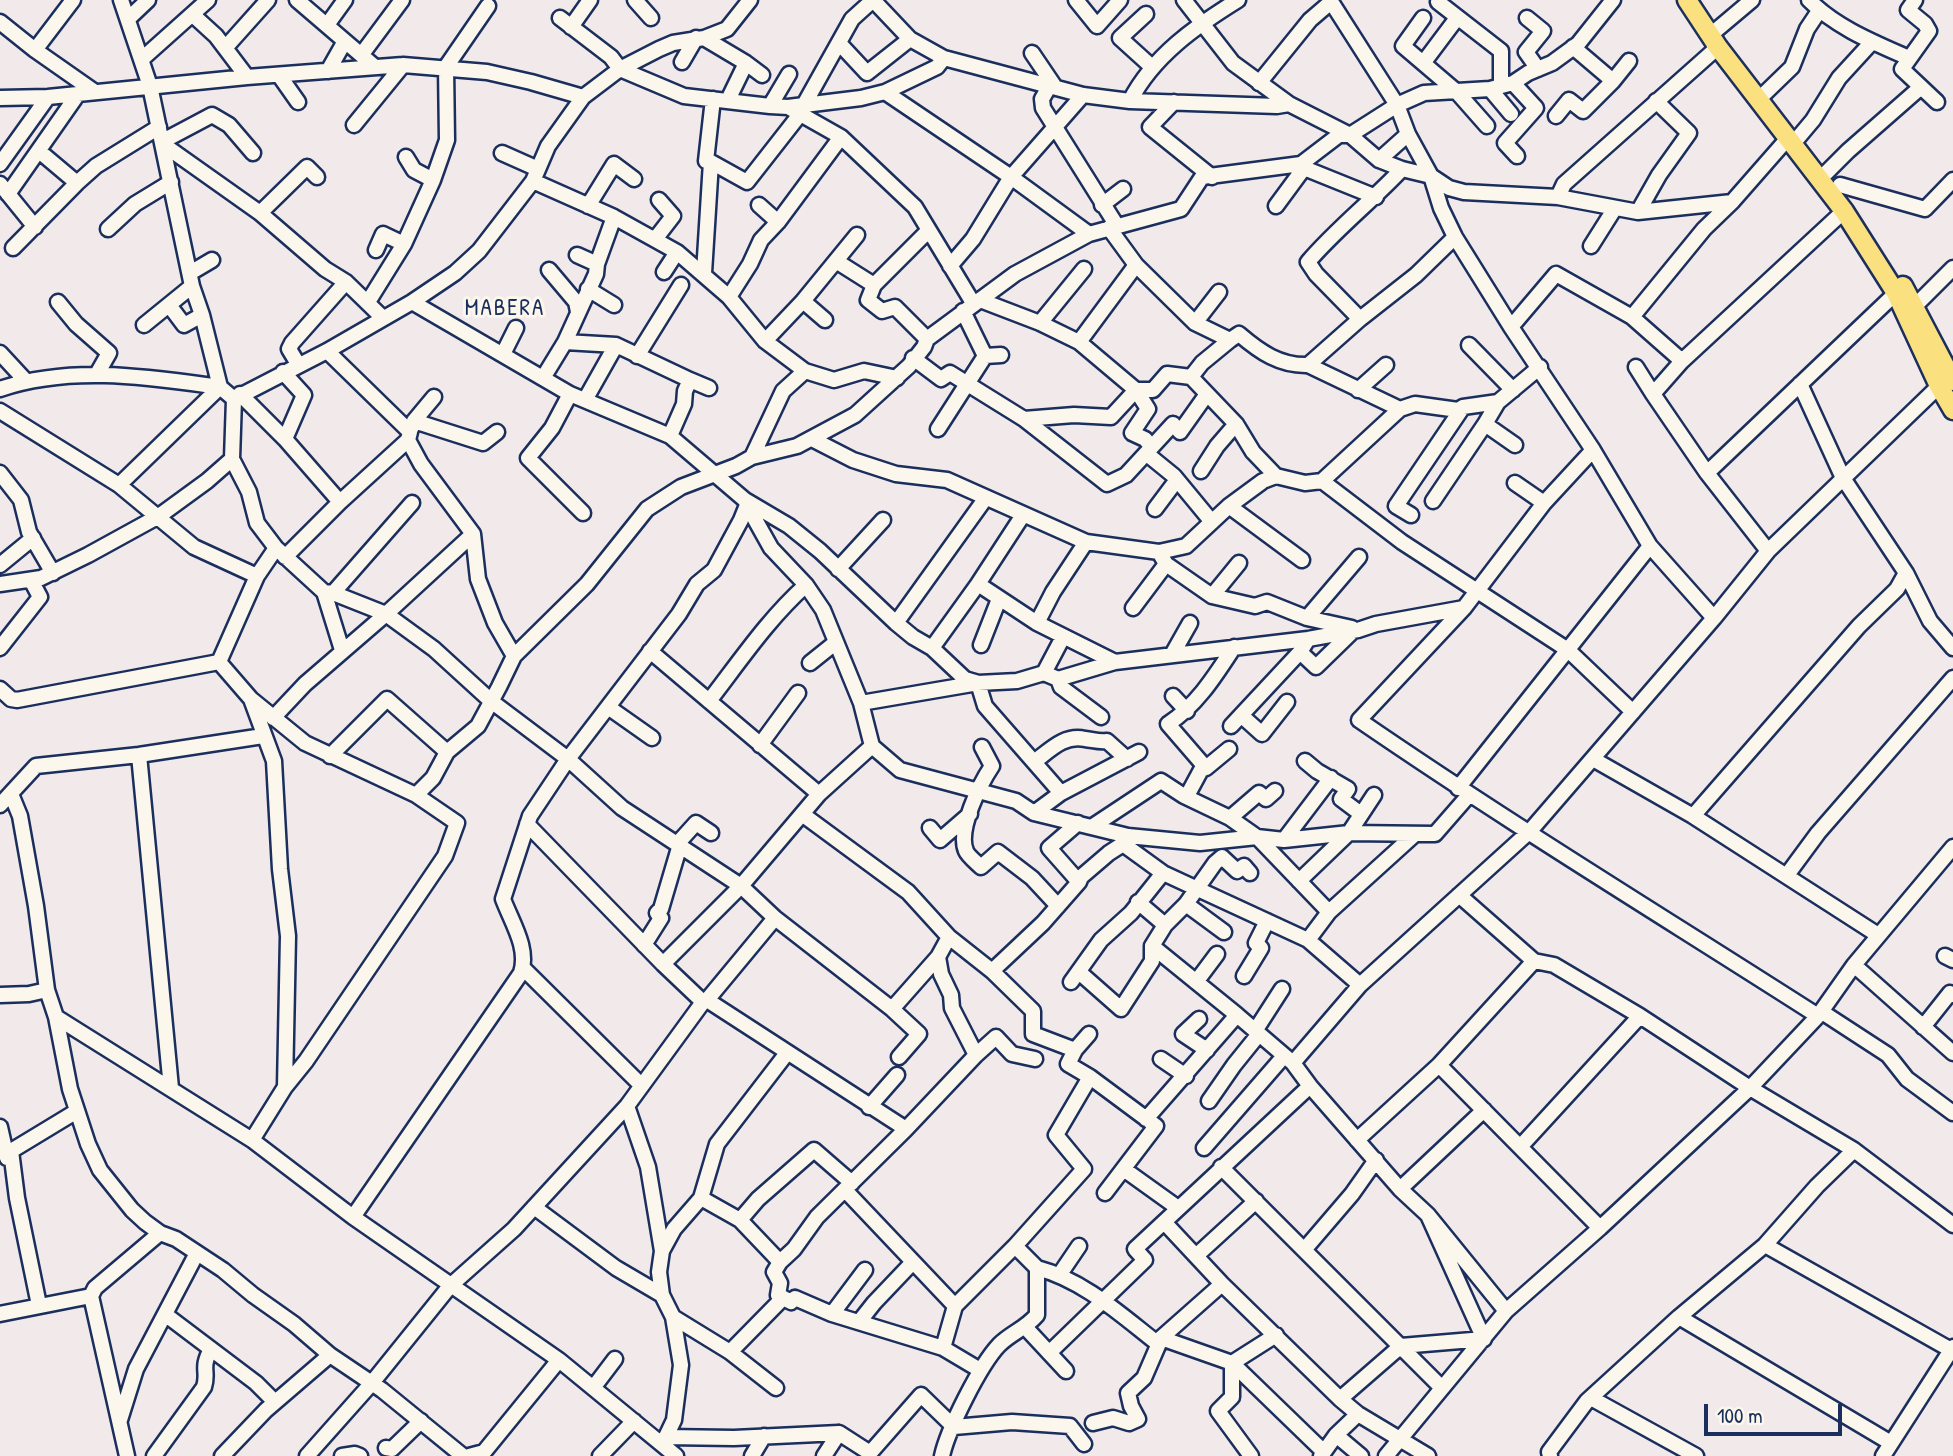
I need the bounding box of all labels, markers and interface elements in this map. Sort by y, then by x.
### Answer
district label: MABERA [466,295,544,323]
scale bar [1708,1390,1846,1434]
text: 100 m [1717,1401,1763,1430]

